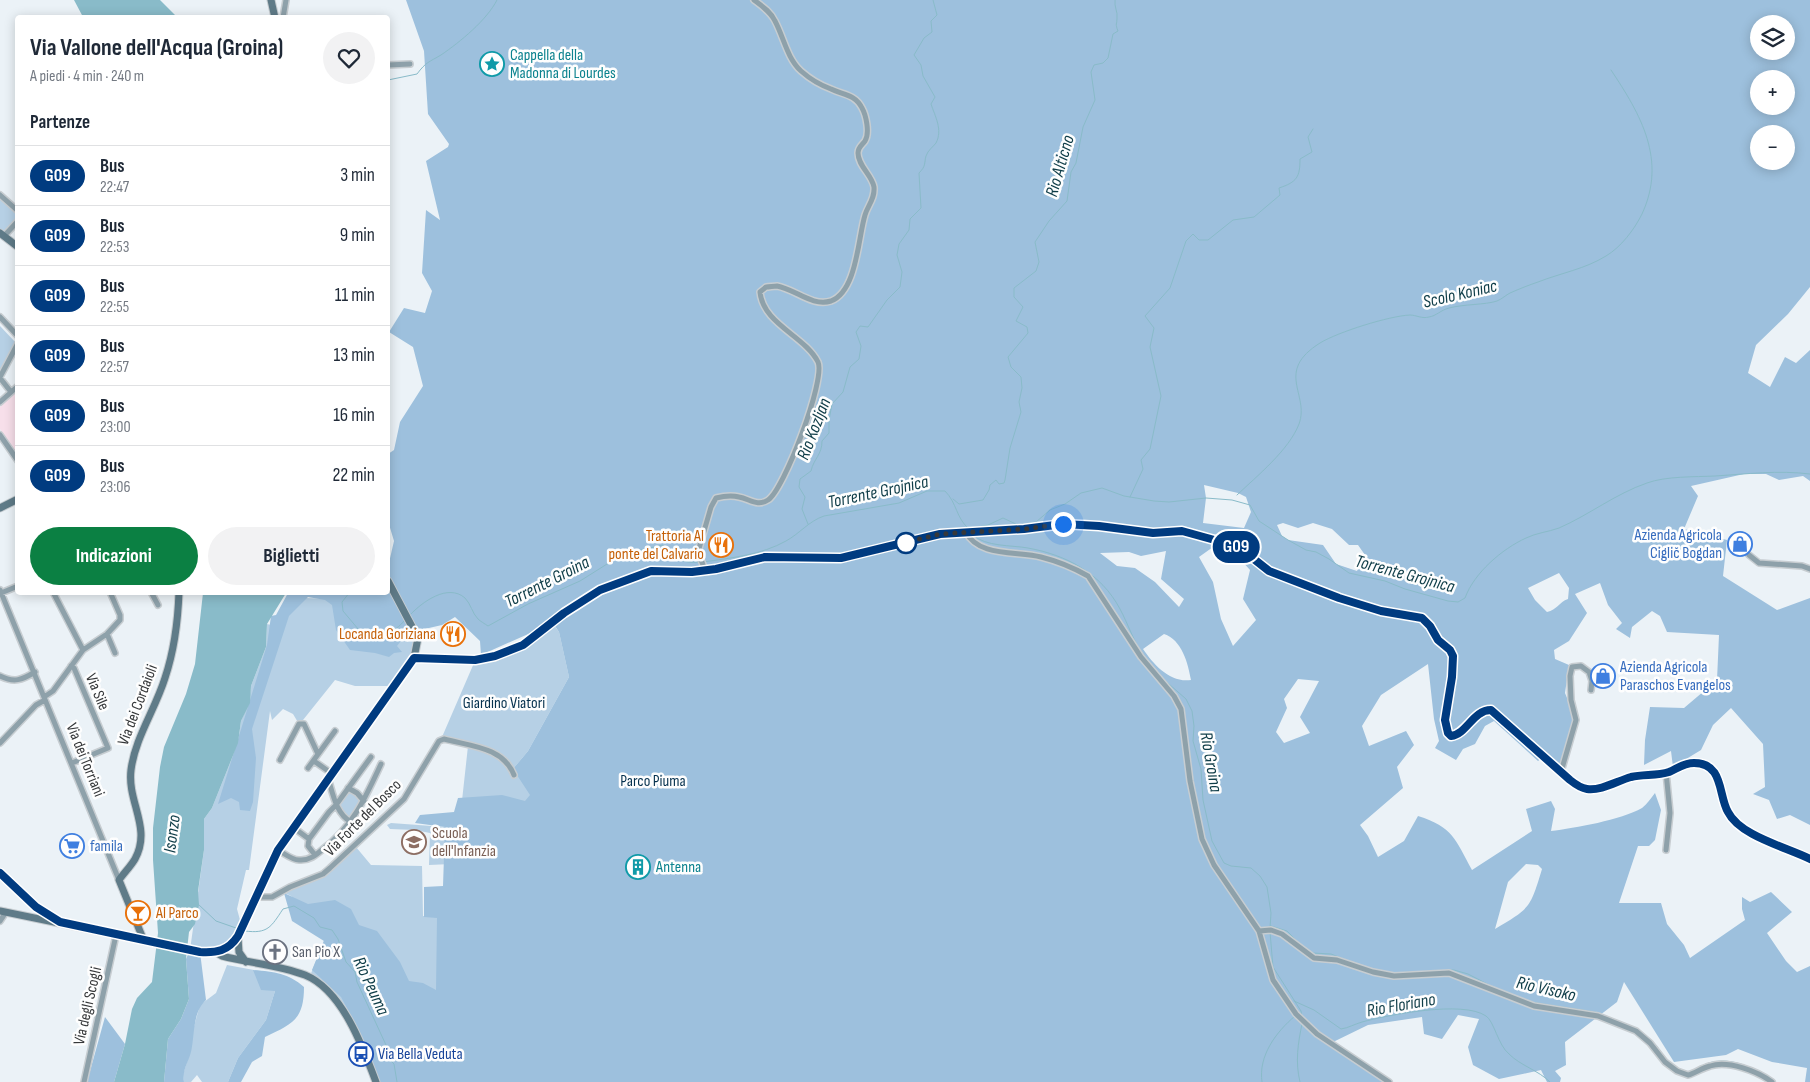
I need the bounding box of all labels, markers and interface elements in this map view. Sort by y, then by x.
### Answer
map controls [1750,15,1795,170]
button: layers [1750,15,1795,60]
button: heart [323,32,375,84]
text: Via Vallone dell'Acqua (Groina) [30,33,283,62]
place label: Cappella della Madonna di Lourdes [510,46,616,83]
place icon: Cappella della Madonna di Lourdes [479,51,505,77]
text: A piedi · 4 min · 240 m [30,67,144,86]
button: + [1750,70,1795,115]
text: Partenze [30,111,90,134]
button: − [1750,125,1795,170]
water label: Rio Alticno [1041,132,1079,199]
text: Bus [100,155,125,178]
text: 3 min [340,164,375,187]
text: G09 [44,165,71,186]
text: 22:47 [100,178,129,197]
text: Bus [100,215,125,238]
text: 9 min [340,224,375,247]
text: G09 [44,225,71,246]
text: 22:53 [100,238,129,257]
text: Bus [100,275,125,298]
water label: Scolo Koniac [1421,275,1499,313]
text: 11 min [335,284,375,307]
text: G09 [44,285,71,306]
text: 22:55 [100,298,129,317]
text: Bus [100,335,125,358]
text: 13 min [334,344,375,367]
text: G09 [44,345,71,366]
text: 22:57 [100,358,129,377]
text: Bus [100,395,125,418]
water label: Rio Kozljan [793,395,835,463]
text: 16 min [333,404,375,427]
text: G09 [44,405,71,426]
text: 23:00 [100,418,131,437]
text: Bus [100,455,125,478]
text: 22 min [332,464,375,487]
text: G09 [44,465,71,486]
water label: Torrente Grojnica [826,471,931,513]
text: 23:06 [100,478,130,497]
your location [1051,512,1076,537]
place label: Azienda Agricola Ciglič Bogdan [1634,526,1722,563]
button: Indicazioni [30,527,198,585]
button: Biglietti [208,527,375,585]
place label: Trattoria Al ponte del Calvario [608,527,704,564]
line badge: G09 [1207,531,1265,563]
shop icon: Azienda Agricola Ciglič Bogdan [1727,531,1753,557]
restaurant icon: Trattoria Al ponte del Calvario [708,532,734,558]
unlabelled marker [895,532,917,554]
text: G09 [1223,536,1249,557]
water label: Torrente Groina [501,551,593,612]
water label: Torrente Grojnica [1353,551,1458,598]
restaurant icon: Locanda Goriziana [440,621,466,647]
place label: Locanda Goriziana [339,625,436,644]
place label: Azienda Agricola Paraschos Evangelos [1619,658,1731,695]
street label: Via dei Cordaioli [114,662,162,748]
shop icon: Azienda Agricola Paraschos Evangelos [1590,663,1616,689]
street label: Via Sile [81,671,113,713]
park label: Giardino Viatori [463,694,545,713]
street label: Via dei Torriani [62,720,108,800]
water label: Rio Groina [1195,730,1227,794]
park label: Parco Piuma [620,772,686,791]
street label: Via Forte del Bosco [321,776,405,860]
water label: Isonzo [159,813,185,854]
place label: Scuola dell'Infanzia [432,824,496,861]
school or university icon: Scuola dell'Infanzia [401,829,427,855]
supermarket icon: famila [59,833,85,859]
place label: famila [90,837,123,856]
building icon: Antenna [625,854,651,880]
place label: Antenna [655,858,701,877]
bar icon: Al Parco [125,900,151,926]
place label: Al Parco [155,904,199,923]
church icon: San Pio X [262,939,288,965]
place label: San Pio X [292,943,340,962]
water label: Rio Peuma [348,953,394,1019]
street label: Via degli Scogli [70,965,106,1047]
water label: Rio Visoko [1514,972,1578,1006]
water label: Rio Floriano [1365,989,1438,1021]
bus stop icon: Via Bella Veduta [348,1041,374,1067]
place label: Via Bella Veduta [378,1045,463,1064]

